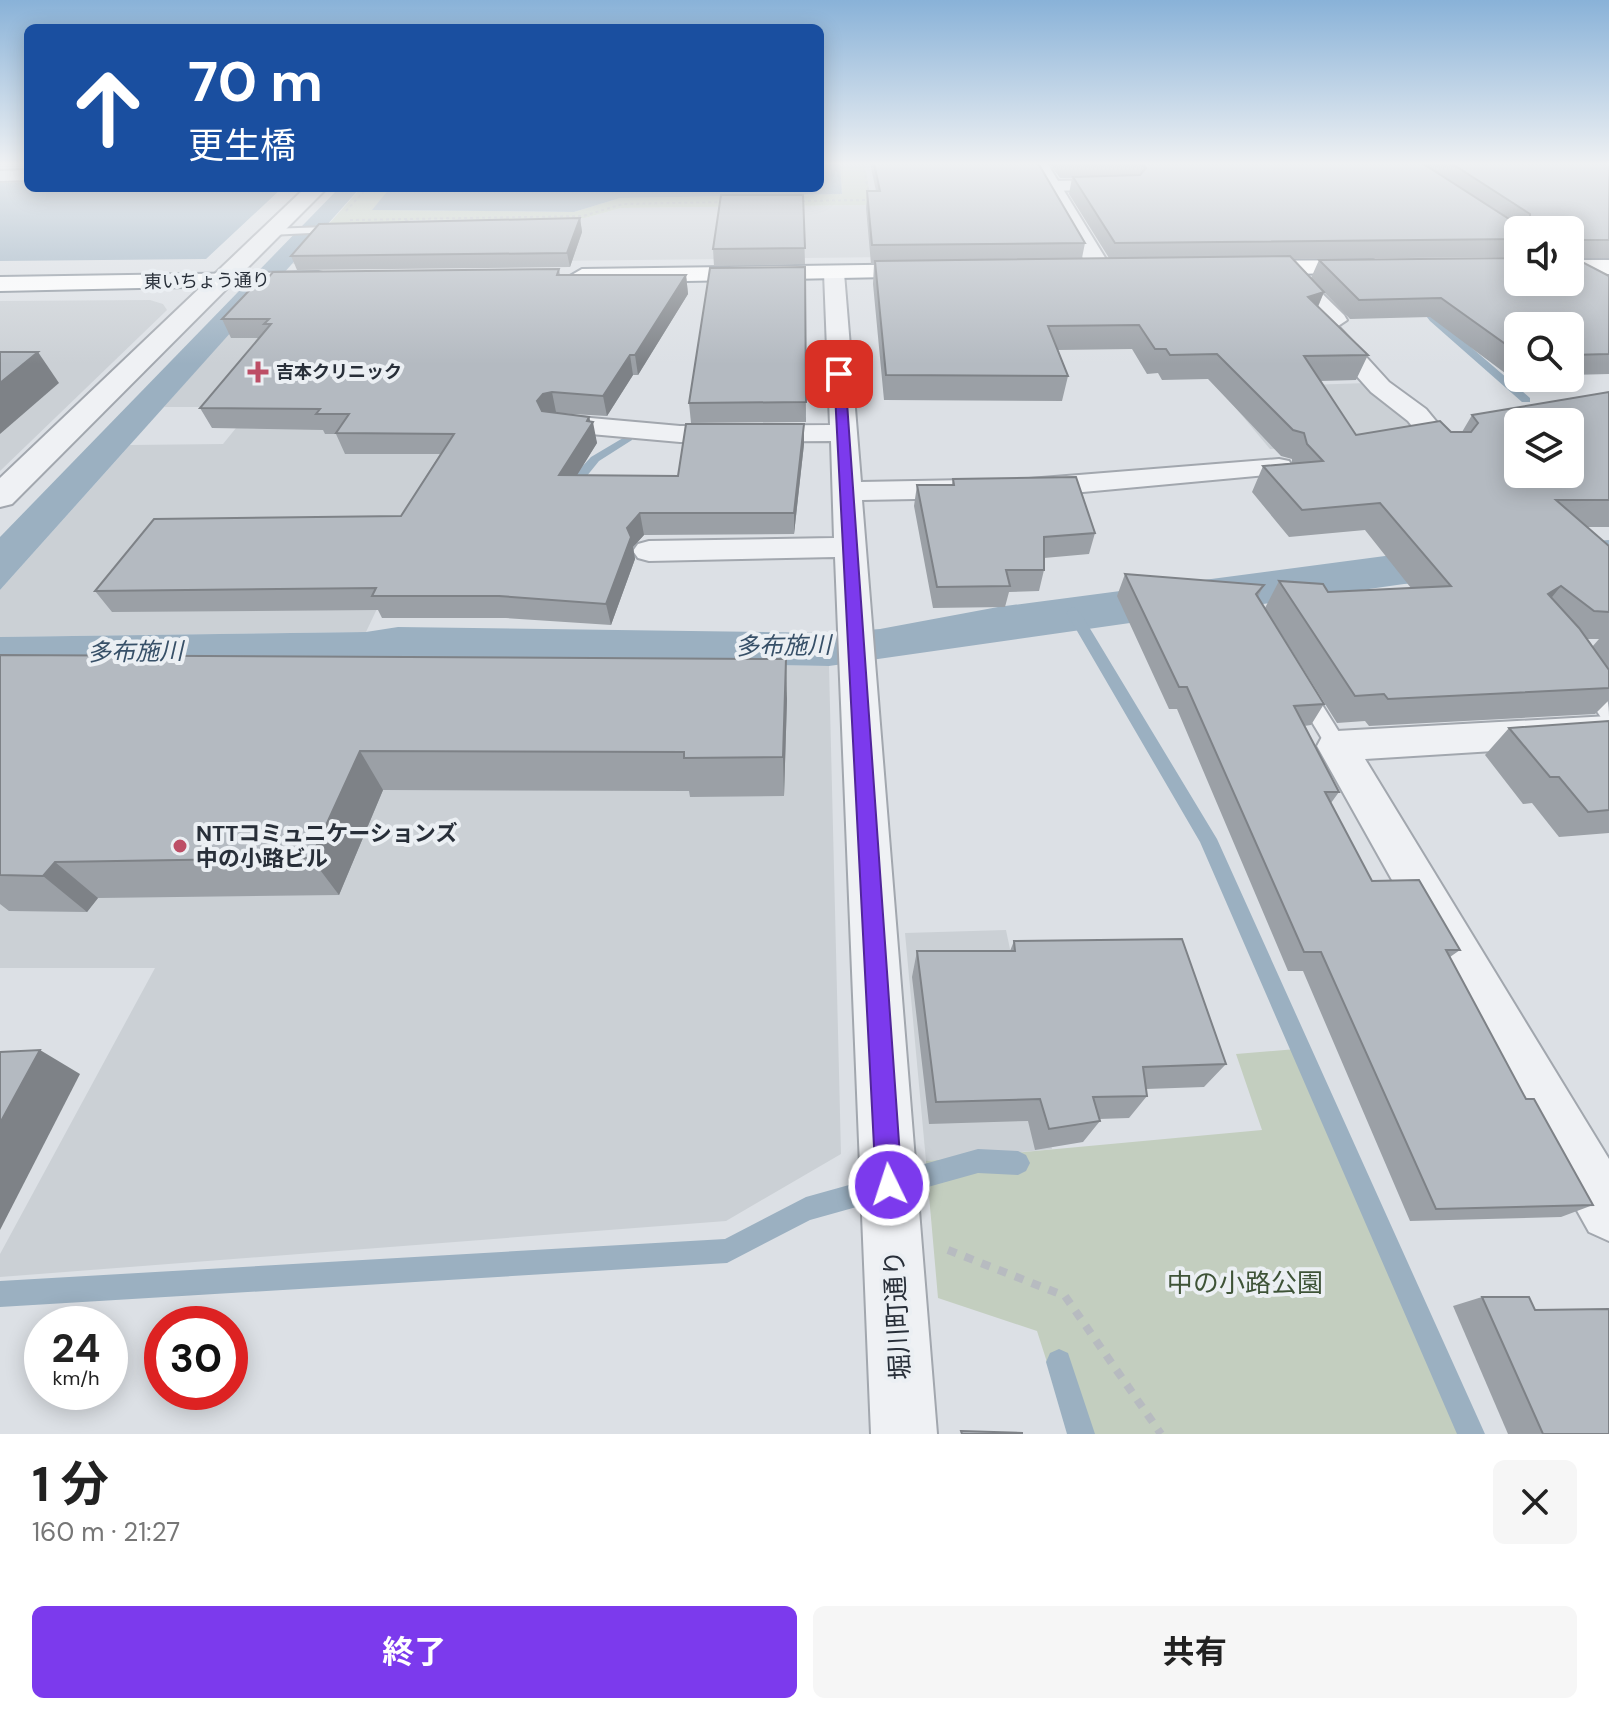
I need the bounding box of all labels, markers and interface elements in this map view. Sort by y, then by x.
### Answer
text: 70 m [188,45,323,118]
icon: ahead [56,56,160,160]
text: 更生橋 [188,122,296,169]
map controls [1504,216,1584,488]
button: sound [1504,216,1584,296]
street label: 東いちょう通り [144,268,270,294]
button: search [1504,312,1584,392]
pin [805,340,873,408]
icon: arrive [817,352,861,396]
place label: 吉本クリニック [276,360,402,384]
marker: 吉本クリニック [247,361,269,383]
button: layers [1504,408,1584,488]
water label: 多布施川 [735,629,834,662]
water label: 多布施川 [87,635,186,668]
place label: NTTコミュニケーションズ 中の小路ビル [196,819,457,873]
marker: NTTコミュニケーションズ 中の小路ビル [171,837,189,855]
position arrow [847,1143,931,1227]
street label: 堀川町通り [877,1249,917,1381]
park label: 中の小路公園 [1167,1266,1323,1300]
speed limit sign: 30 [144,1306,248,1410]
text: 24 [52,1322,100,1374]
text: km/h [52,1365,100,1391]
text: 1 分 [32,1453,109,1516]
button: close [1493,1460,1577,1544]
text: 160 m · 21:27 [32,1515,180,1549]
button: 終了 [32,1606,797,1698]
button: 共有 [813,1606,1577,1698]

